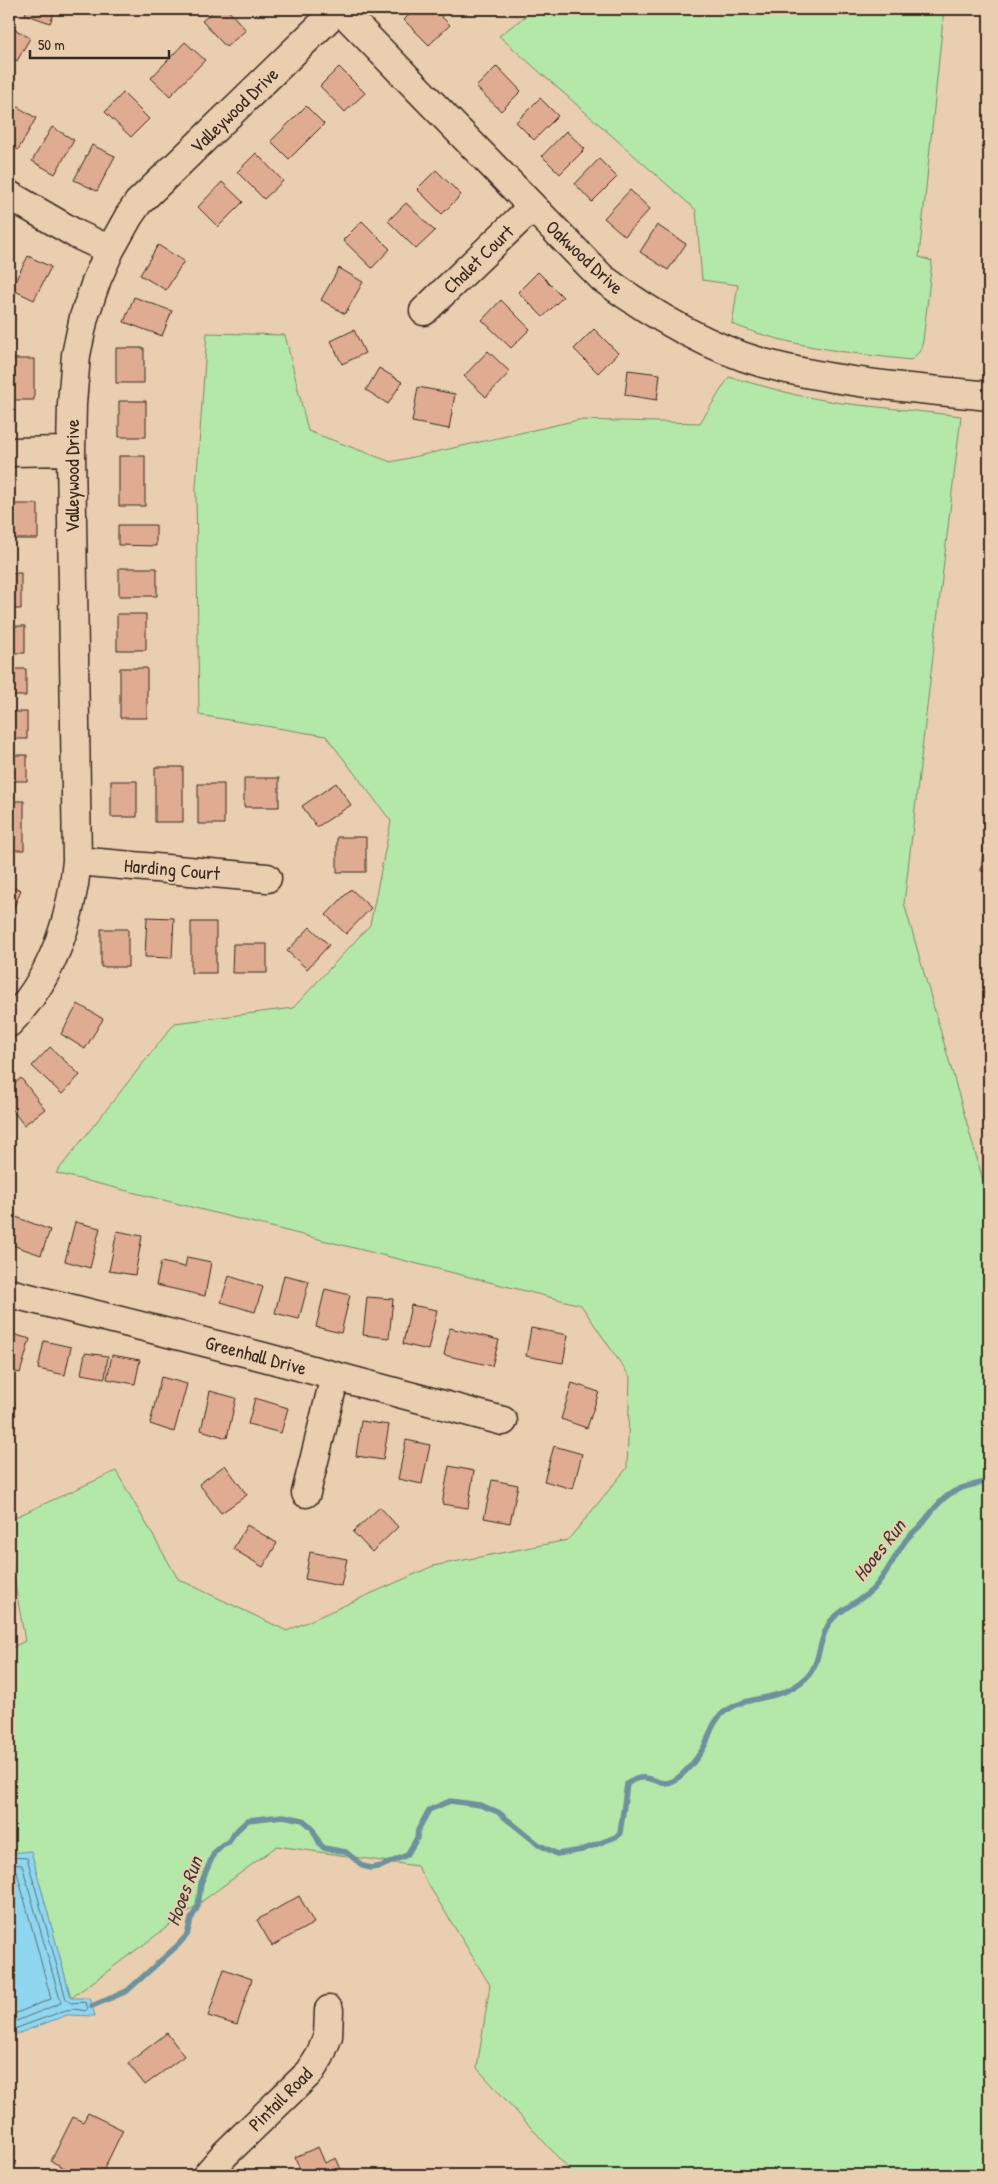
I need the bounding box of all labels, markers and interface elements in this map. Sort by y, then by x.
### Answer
scale bar [30,28,169,60]
text: 50 m [38,34,65,55]
street label: Valleywood Drive [184,61,284,159]
street label: Oakwood Drive [540,214,630,300]
street label: Chalet Court [437,218,519,299]
street label: Valleywood Drive [59,419,85,533]
street label: Harding Court [123,852,222,886]
street label: Greenhall Drive [202,1329,310,1381]
water label: Hooes Run [846,1512,913,1586]
water label: Hooes Run [159,1851,209,1929]
street label: Pintail Road [242,2061,318,2137]

